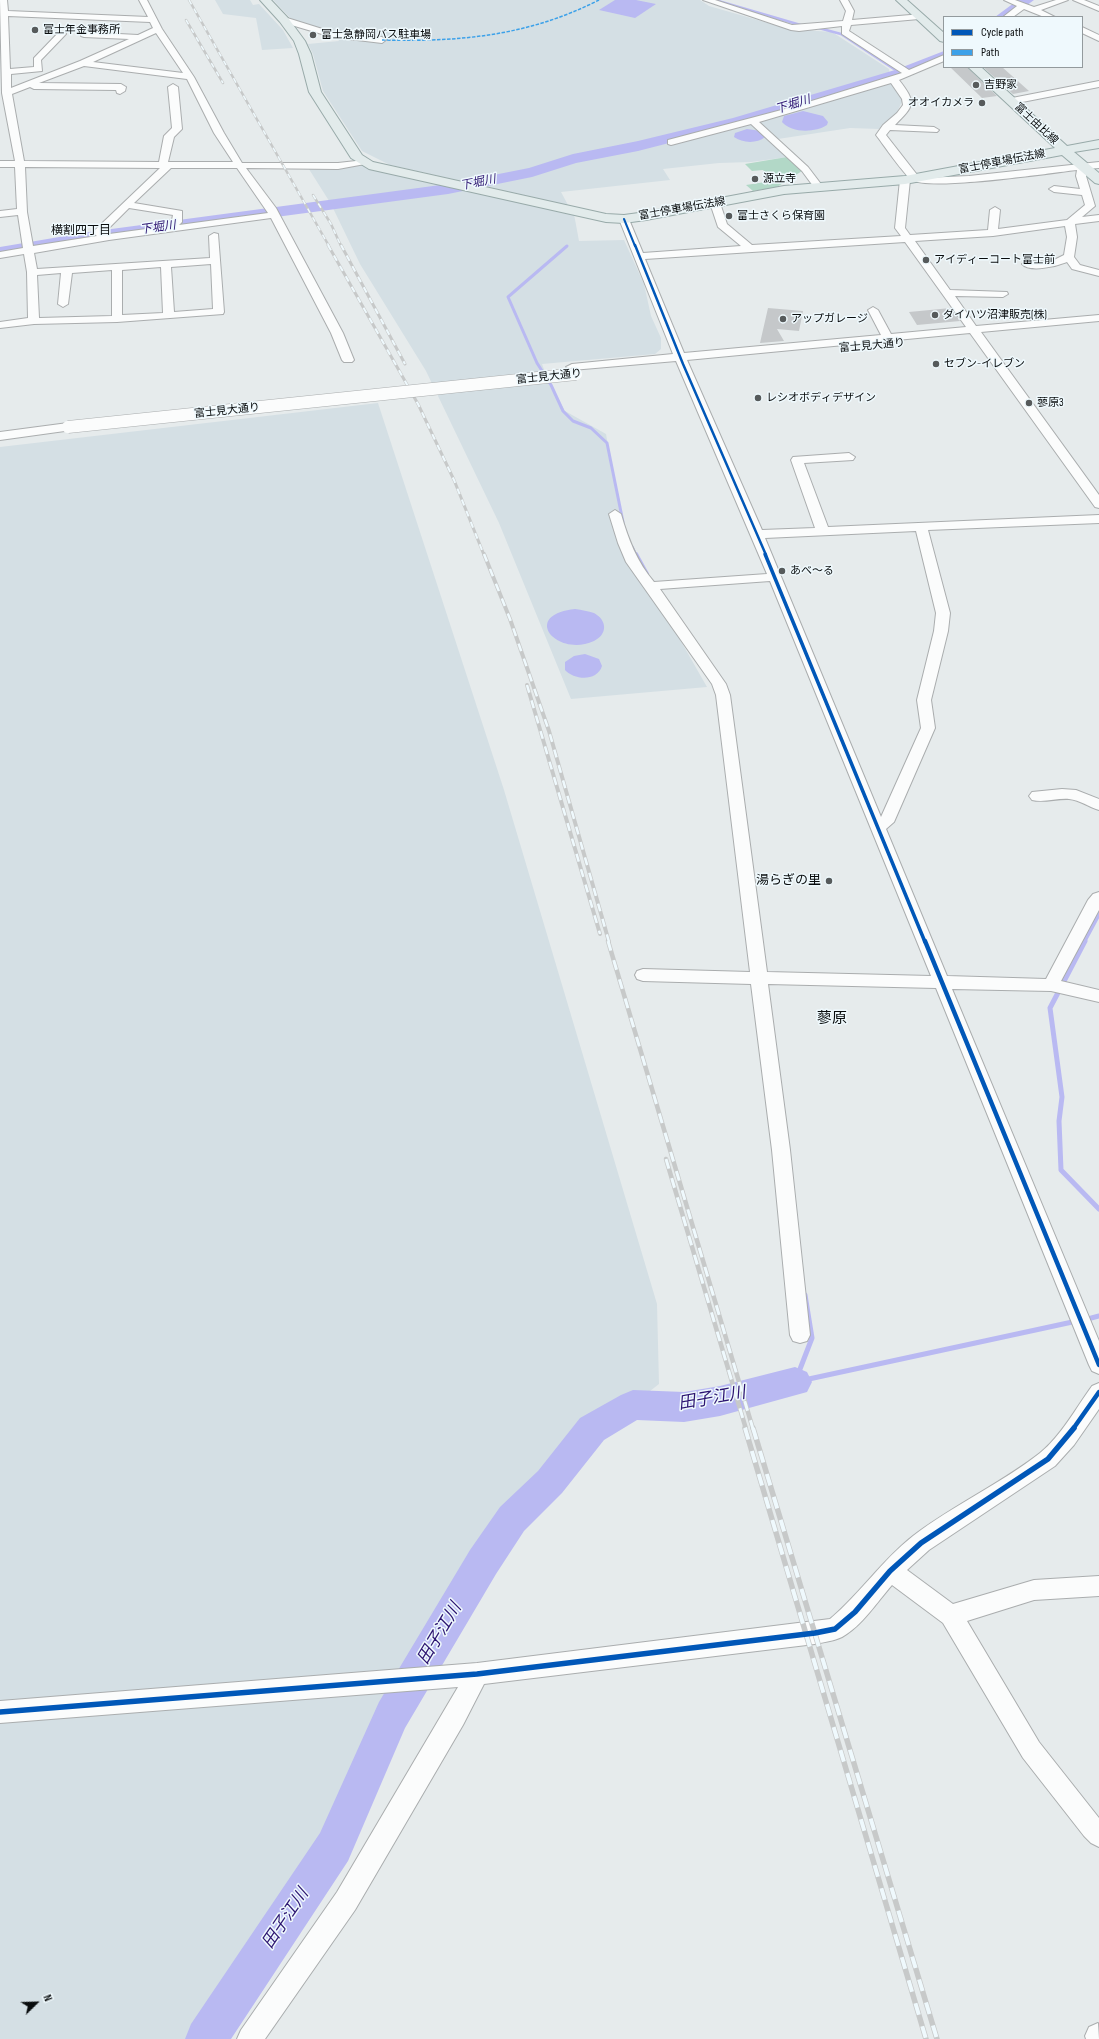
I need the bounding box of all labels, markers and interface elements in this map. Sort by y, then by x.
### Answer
legend [943,16,1083,68]
place label: 富士年金事務所 [43,23,120,37]
marker: 富士年金事務所 [30,25,40,35]
text: Cycle path [981,25,1023,40]
place label: 富士急静岡バス駐車場 [321,28,431,42]
marker: 富士急静岡バス駐車場 [308,30,318,40]
text: Path [981,45,999,60]
place label: 吉野家 [984,78,1017,92]
marker: 吉野家 [971,80,981,90]
water label: 下堀川 [774,93,812,117]
place label: オオイカメラ [908,96,974,110]
marker: オオイカメラ [977,98,987,108]
street label: 富士由比線 [1011,100,1061,148]
street label: 富士停車場伝法線 [958,147,1046,177]
water label: 下堀川 [459,172,497,194]
place label: 源立寺 [763,172,796,186]
marker: 源立寺 [750,174,760,184]
street label: 富士停車場伝法線 [638,195,726,223]
place label: 富士さくら保育園 [737,209,825,223]
marker: 富士さくら保育園 [724,211,734,221]
water label: 下堀川 [139,218,177,238]
district label: 横割四丁目 [51,224,111,238]
place label: アイディーコート富士前 [934,253,1055,267]
marker: アイディーコート富士前 [921,255,931,265]
place label: ダイハツ沼津販売(株) [943,308,1047,322]
marker: ダイハツ沼津販売(株) [930,310,940,320]
place label: アップガレージ [791,312,868,326]
marker: アップガレージ [778,314,788,324]
street label: 富士見大通り [839,337,905,355]
place label: セブン-イレブン [944,357,1025,371]
marker: セブン-イレブン [931,359,941,369]
street label: 富士見大通り [515,367,583,387]
place label: レシオボディデザイン [766,391,876,405]
marker: レシオボディデザイン [753,393,763,403]
place label: 蓼原3 [1037,396,1064,410]
marker: 蓼原3 [1024,398,1034,408]
street label: 富士見大通り [193,401,261,421]
place label: あべ〜る [790,564,834,578]
marker: あべ〜る [777,566,787,576]
place label: 湯らぎの里 [756,873,821,889]
marker: 湯らぎの里 [824,876,834,886]
district label: 蓼原 [817,1010,847,1028]
water label: 田子江川 [677,1383,747,1415]
water label: 田子江川 [414,1600,466,1668]
water label: 田子江川 [259,1885,313,1953]
north arrow [16,1983,56,2023]
text: N [40,1993,55,2003]

